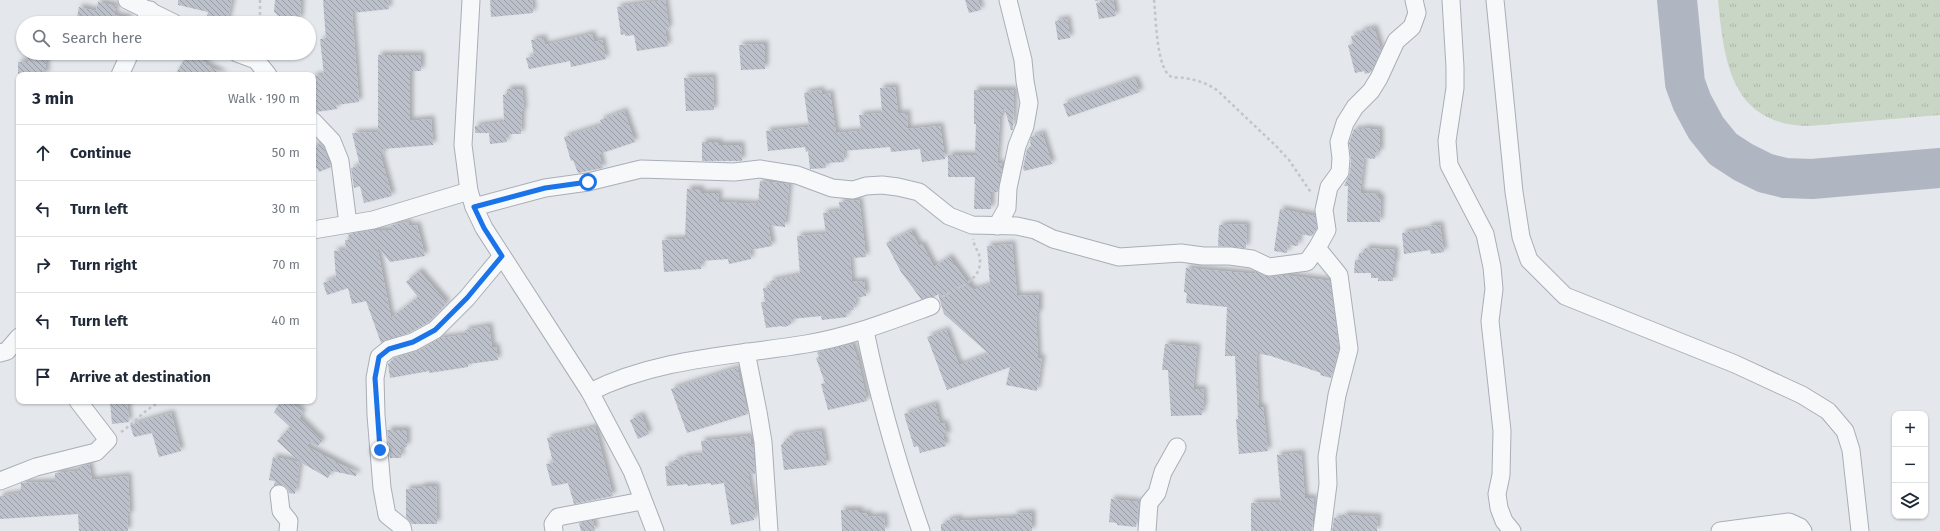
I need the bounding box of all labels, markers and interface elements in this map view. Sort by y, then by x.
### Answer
search box [16,16,316,60]
icon: search [30,27,52,49]
text: Search here [62,29,142,47]
text: 3 min [32,88,74,109]
text: Walk · 190 m [228,91,300,106]
icon: ahead [32,142,54,164]
text: Continue [70,144,131,162]
text: 50 m [272,145,300,160]
route start [579,173,597,191]
icon: left [32,198,54,220]
text: Turn left [70,200,128,218]
text: 30 m [272,201,300,216]
icon: right [32,254,54,276]
text: Turn right [70,256,137,274]
text: 70 m [273,257,300,272]
icon: left [32,310,54,332]
text: Turn left [70,312,128,330]
text: 40 m [271,313,300,328]
icon: arrive [32,366,54,388]
text: Arrive at destination [70,368,211,386]
map controls [1892,411,1928,519]
button: + [1892,411,1928,447]
route end [371,441,389,459]
button: − [1892,447,1928,483]
button: layers [1892,483,1928,519]

